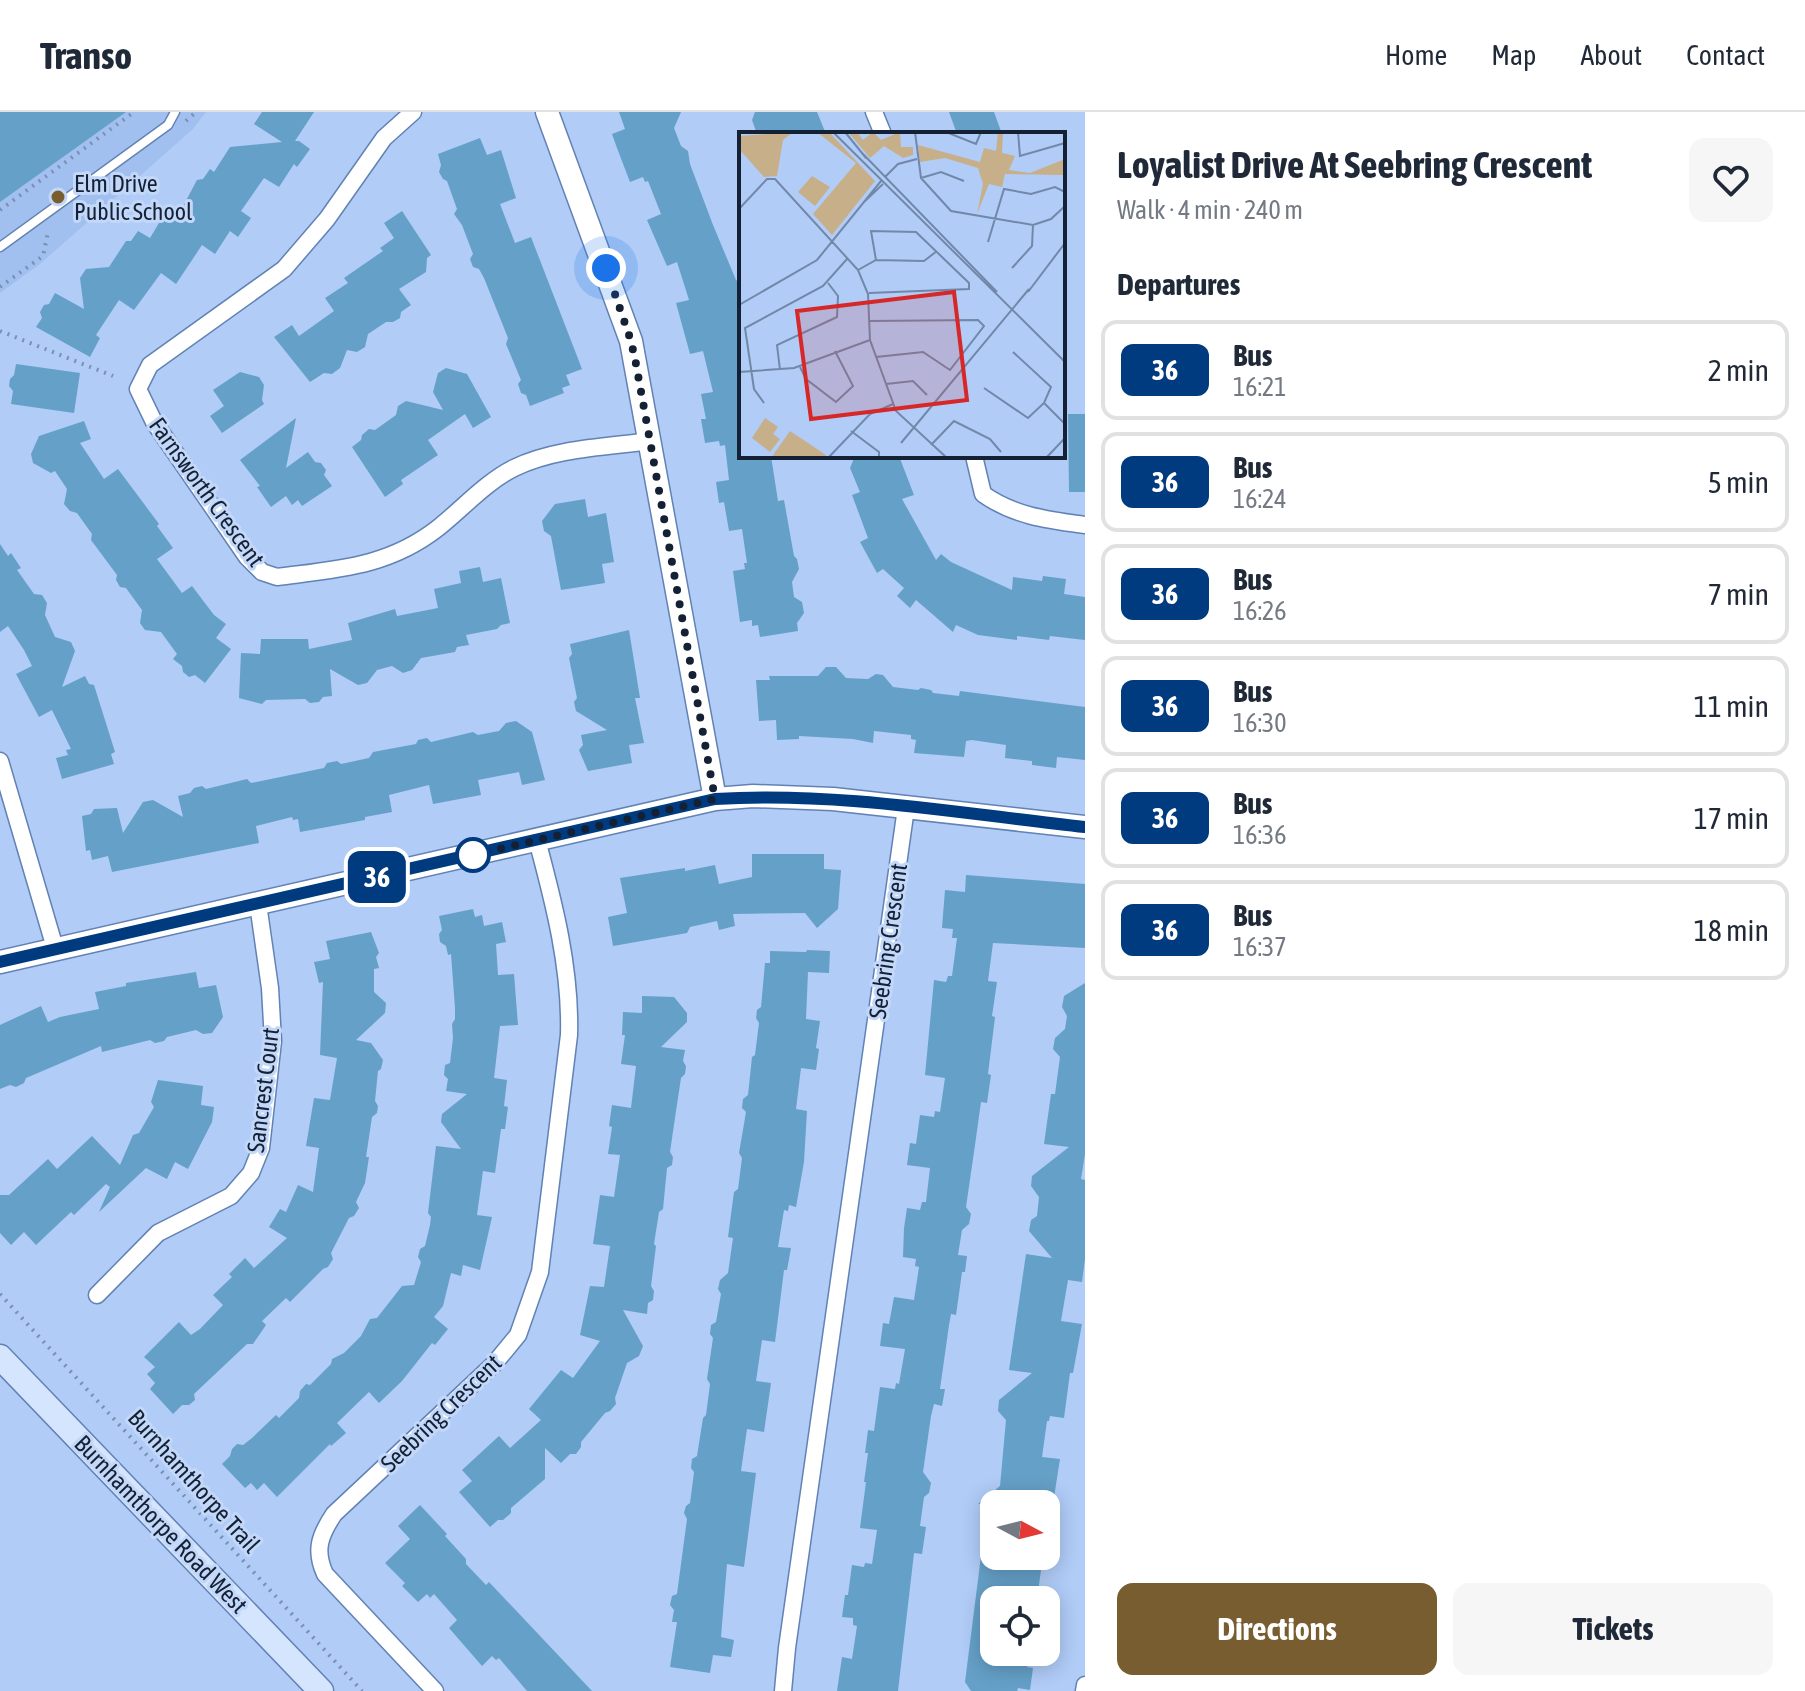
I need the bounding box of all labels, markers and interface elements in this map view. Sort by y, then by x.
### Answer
text: Transo [40,34,132,77]
text: Home [1385,39,1447,71]
text: Map [1491,39,1536,71]
text: About [1580,39,1642,71]
text: Contact [1686,39,1765,71]
inset map [739,132,1065,458]
button: heart [1689,138,1773,222]
text: Loyalist Drive At Seebring Crescent [1117,143,1592,186]
place label: Elm Drive Public School [74,170,193,225]
marker: Elm Drive Public School [49,188,67,206]
text: Walk · 4 min · 240 m [1117,195,1303,225]
your location [586,248,626,288]
text: Departures [1117,267,1240,301]
text: Bus [1233,338,1272,372]
text: 2 min [1708,353,1769,387]
text: 36 [1152,354,1178,386]
text: 16:21 [1233,372,1287,402]
street label: Farnsworth Crescent [144,412,270,572]
text: Bus [1233,450,1272,484]
text: 5 min [1708,465,1769,499]
text: 36 [1152,466,1178,498]
text: 16:24 [1233,484,1287,514]
text: Bus [1233,562,1272,596]
text: 7 min [1708,577,1769,611]
text: 36 [1152,578,1178,610]
text: 16:26 [1233,596,1287,626]
text: Bus [1233,674,1272,708]
text: 11 min [1694,689,1769,723]
text: 36 [1152,690,1178,722]
text: 16:30 [1233,708,1287,738]
text: Bus [1233,786,1272,820]
text: 17 min [1694,801,1769,835]
text: 36 [1152,802,1178,834]
text: 16:36 [1233,820,1287,850]
unlabelled marker [456,838,490,872]
line badge: 36 [341,851,413,903]
text: 36 [364,861,390,893]
street label: Seebring Crescent [864,862,912,1020]
text: Bus [1233,898,1272,932]
text: 18 min [1694,913,1769,947]
text: 36 [1152,914,1178,946]
text: 16:37 [1233,932,1287,962]
street label: Sancrest Court [242,1026,284,1154]
street label: Seebring Crescent [375,1349,507,1477]
street label: Burnhamthorpe Trail [123,1404,266,1558]
street label: Burnhamthorpe Road West [69,1430,253,1618]
north arrow [980,1490,1060,1570]
map controls [980,1490,1060,1666]
button: Directions [1117,1583,1437,1675]
button: Tickets [1453,1583,1773,1675]
button: locate [980,1586,1060,1666]

